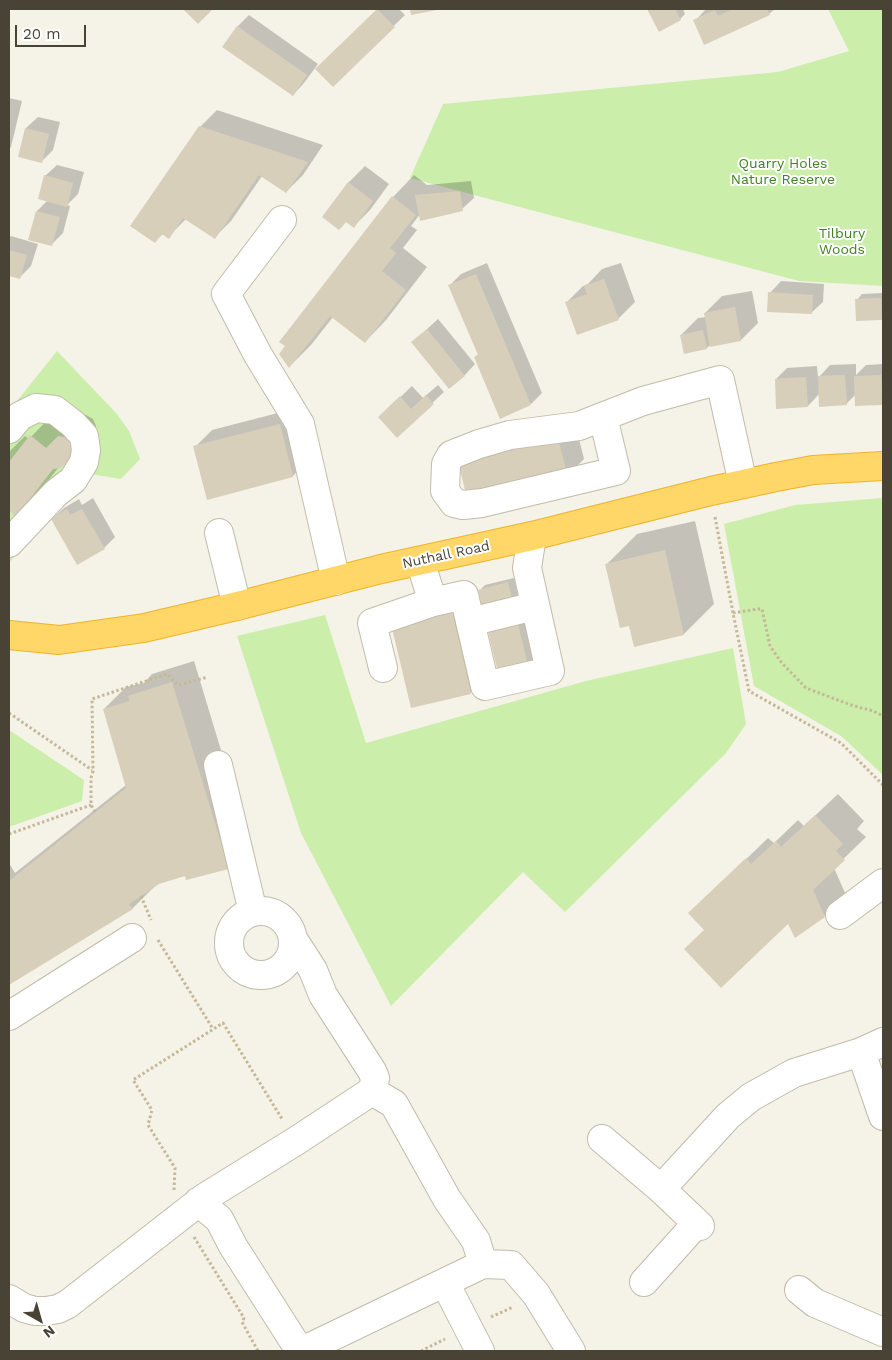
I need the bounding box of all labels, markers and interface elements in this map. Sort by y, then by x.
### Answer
scale bar [18,15,89,47]
text: 20 m [23,25,61,43]
park label: Quarry Holes Nature Reserve [731,156,835,188]
park label: Tilbury Woods [819,226,865,258]
street label: Nuthall Road [401,538,491,572]
north arrow [15,1295,65,1345]
text: N [40,1322,58,1341]

